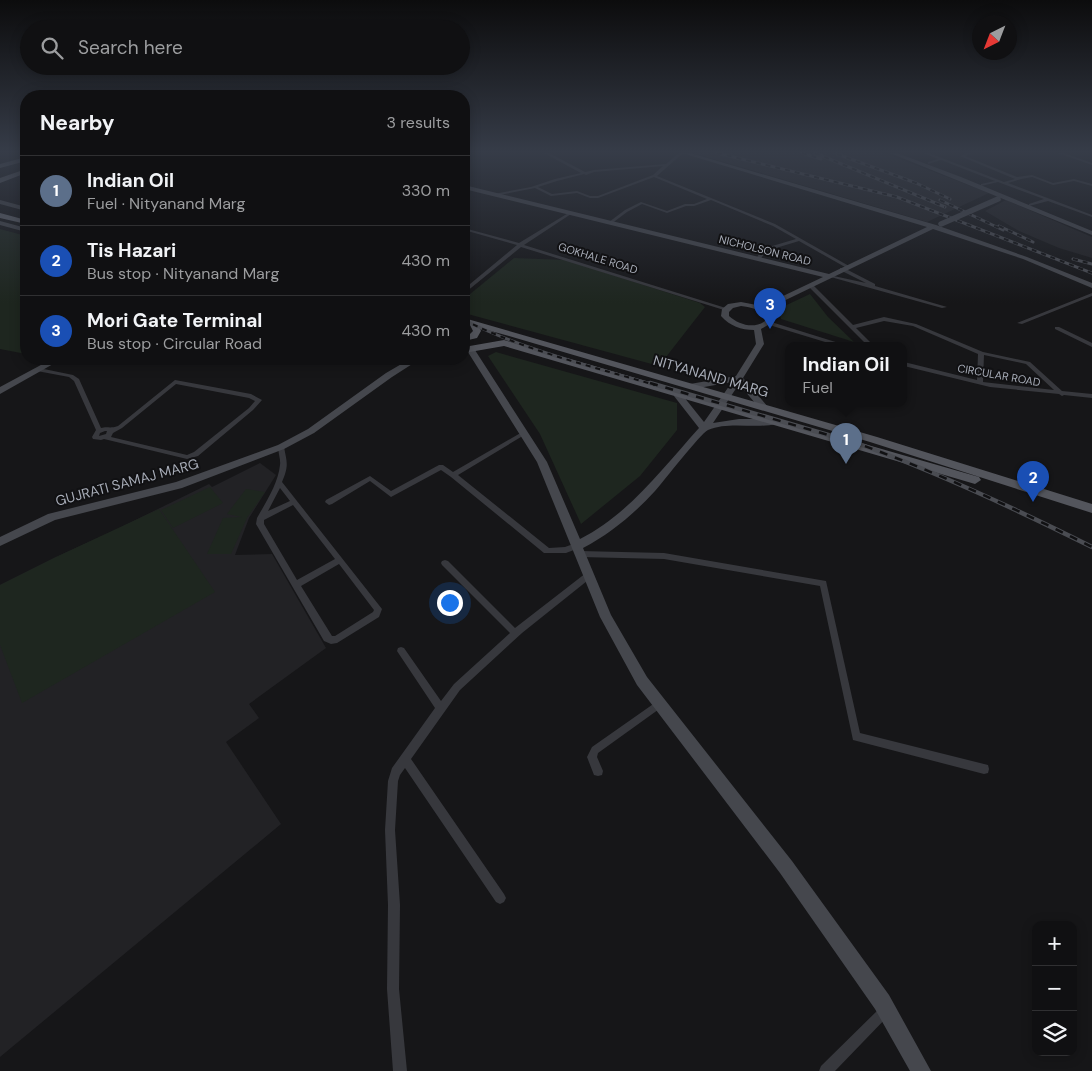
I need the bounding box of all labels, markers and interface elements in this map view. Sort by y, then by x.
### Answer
north arrow [972,15,1017,60]
search box [20,20,470,75]
icon: search [38,34,66,62]
text: Search here [78,35,183,60]
text: Nearby [40,109,114,137]
text: 3 results [387,112,450,133]
text: Indian Oil [87,168,174,193]
text: 1 [53,180,59,201]
text: 330 m [402,180,450,201]
text: Fuel · Nityanand Marg [87,193,246,214]
street label: NICHOLSON ROAD [718,232,813,268]
text: Tis Hazari [87,238,176,263]
street label: GOKHALE ROAD [557,239,640,277]
text: 2 [51,250,61,271]
text: 430 m [401,250,450,271]
text: Bus stop · Nityanand Marg [87,263,279,284]
pin: 3 [754,288,786,329]
text: Mori Gate Terminal [87,308,262,333]
text: 3 [51,320,61,341]
text: 430 m [401,320,450,341]
text: Bus stop · Circular Road [87,333,262,354]
popup [785,342,907,407]
street label: NITYANAND MARG [651,351,771,401]
text: Indian Oil [802,352,890,377]
street label: CIRCULAR ROAD [956,361,1042,389]
text: Fuel [802,377,833,398]
pin: 1 [830,423,862,464]
street label: GUJRATI SAMAJ MARG [53,454,201,510]
pin: 2 [1017,461,1049,502]
your location [437,590,463,616]
map controls [1032,921,1077,1056]
button: + [1032,921,1077,966]
button: − [1032,966,1077,1011]
button: layers [1032,1011,1077,1056]

